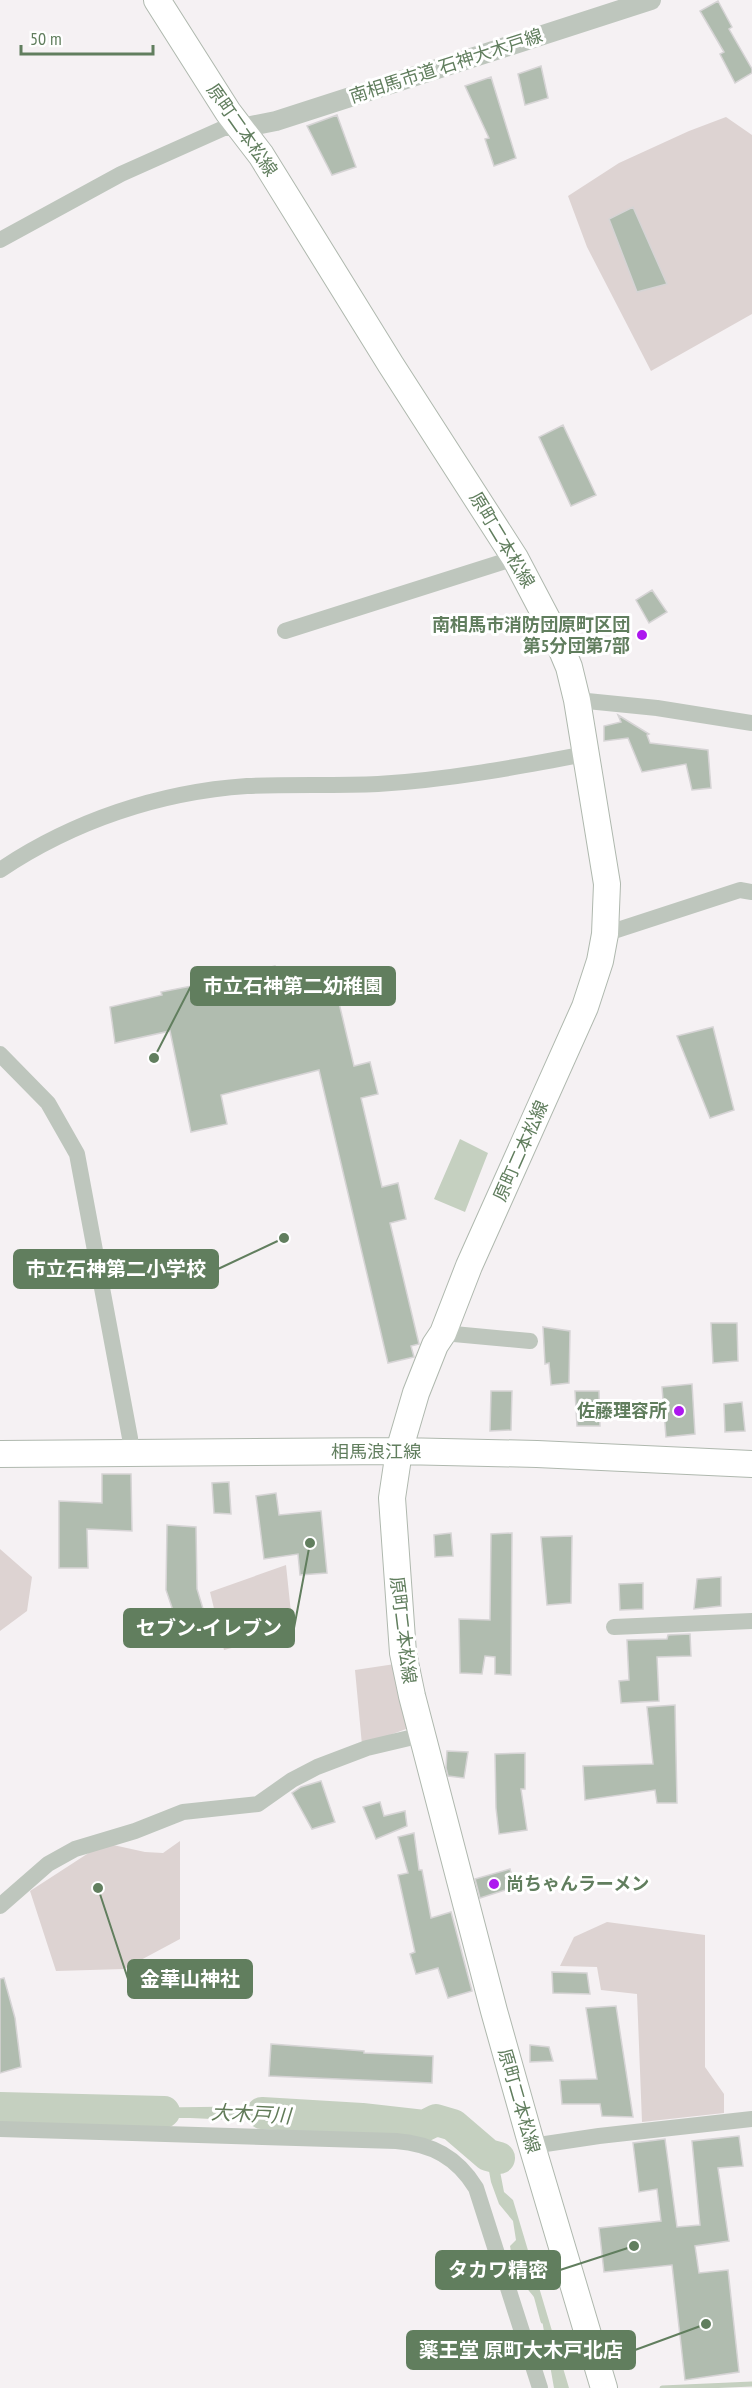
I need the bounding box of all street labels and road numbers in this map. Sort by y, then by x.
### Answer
street label: 南相馬市道 石神大木戸線 [346,23,545,108]
street label: 原町二本松線 [202,79,283,181]
street label: 原町二本松線 [465,488,540,592]
street label: 原町二本松線 [488,1097,553,1205]
street label: 相馬浪江線 [331,1440,421,1463]
street label: 原町二本松線 [386,1575,421,1685]
street label: 原町二本松線 [494,2046,545,2156]

